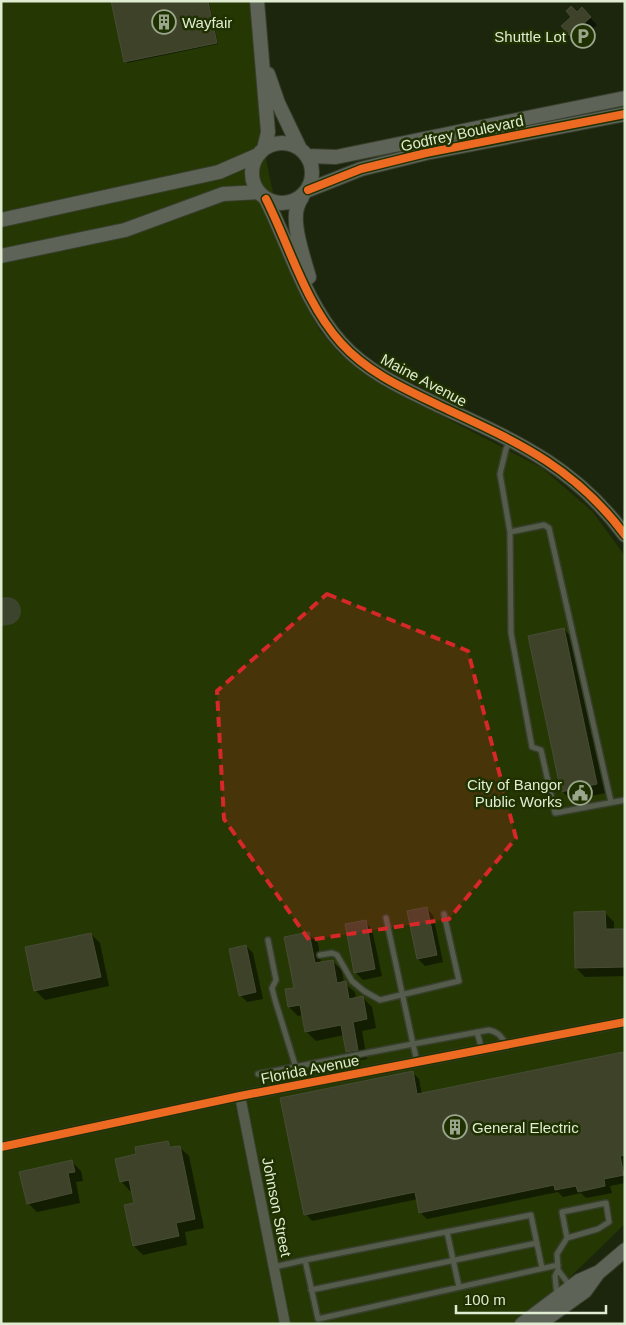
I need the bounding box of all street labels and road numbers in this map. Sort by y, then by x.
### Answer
street label: Godfrey Boulevard [399,112,525,154]
street label: Maine Avenue [378,350,470,410]
street label: Florida Avenue [259,1051,361,1087]
street label: Johnson Street [259,1156,295,1259]

